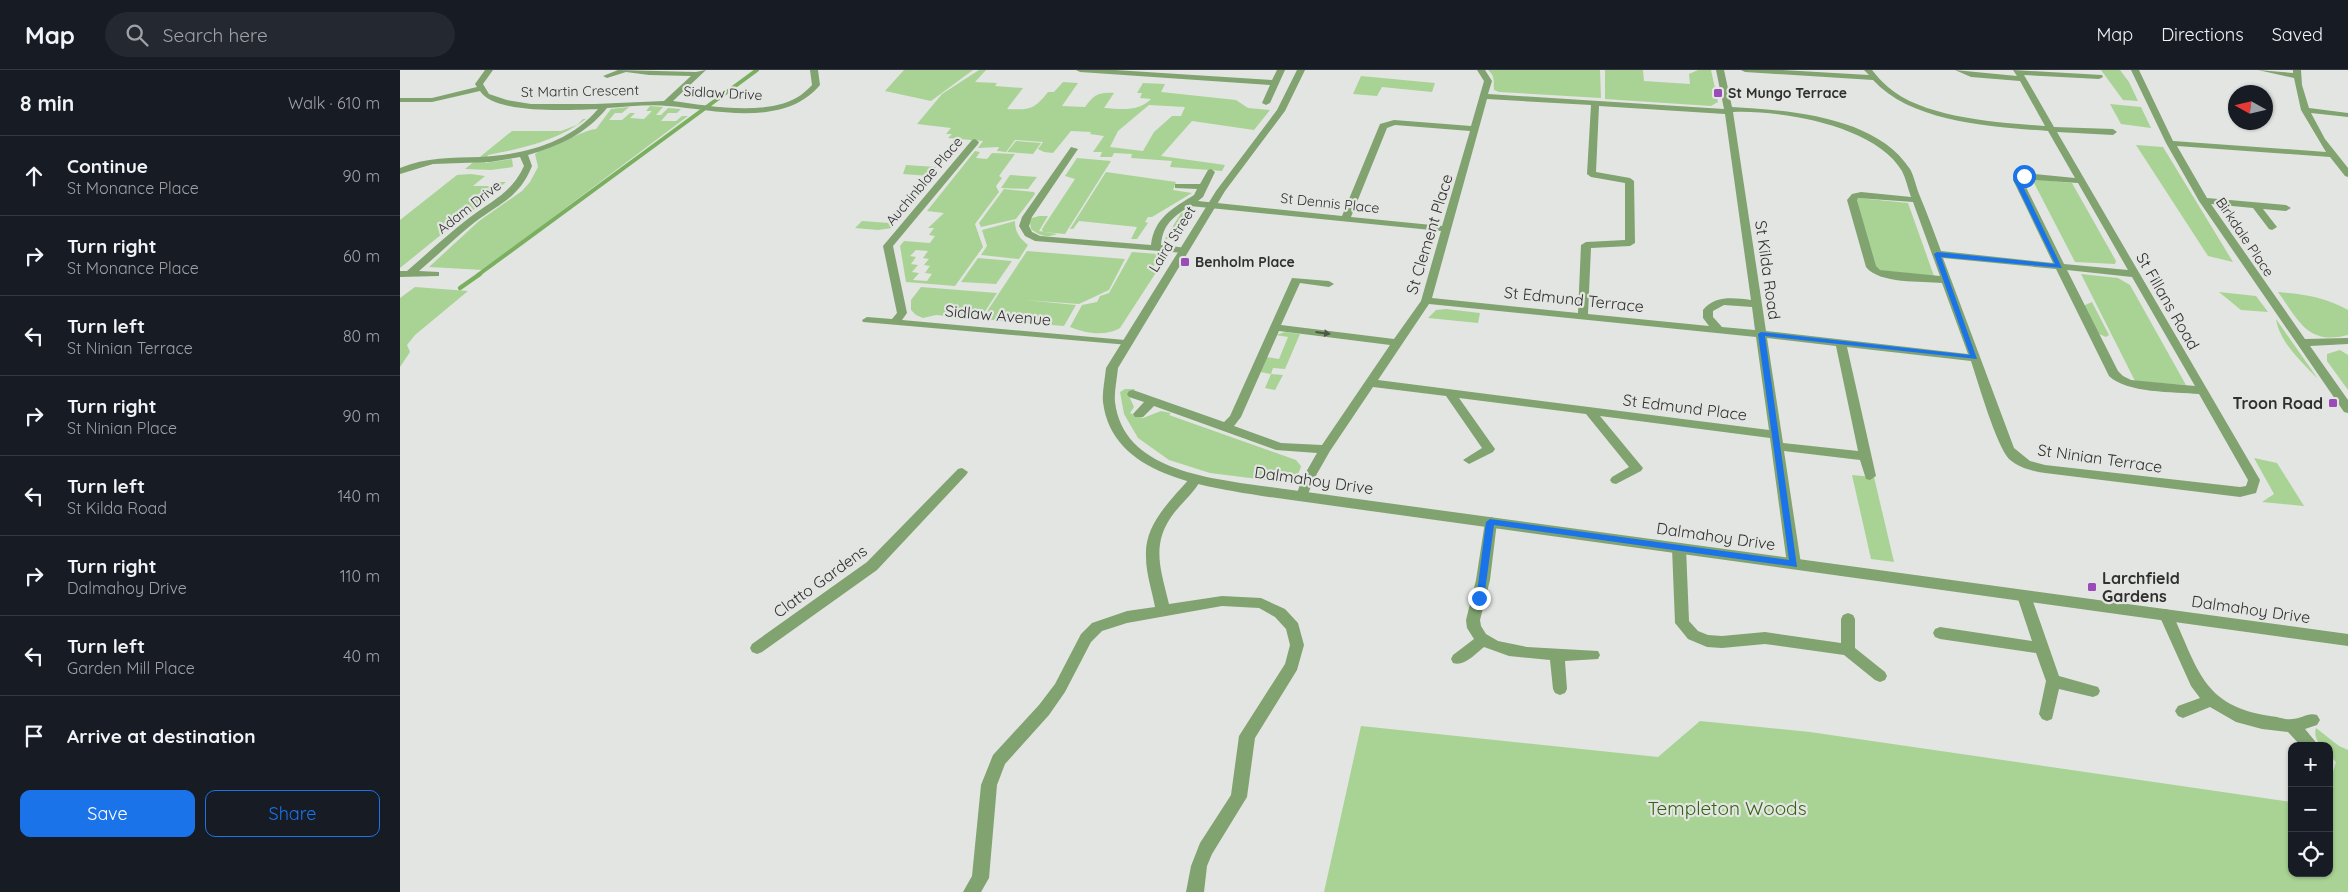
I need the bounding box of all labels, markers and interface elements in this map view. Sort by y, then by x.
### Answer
search box [105,12,455,57]
text: Map [25,20,75,50]
icon: search [123,21,151,49]
text: Search here [163,23,268,47]
text: Map [2096,23,2133,46]
text: Directions [2161,23,2244,46]
text: Saved [2272,23,2323,46]
street label: St Martin Crescent [521,81,640,101]
street label: Sidlaw Drive [683,82,763,104]
place label: St Mungo Terrace [1728,84,1847,102]
north arrow [2228,85,2273,130]
marker: St Mungo Terrace [1712,87,1724,99]
text: 8 min [20,90,74,116]
text: Walk · 610 m [288,93,380,113]
street label: Auchinblae Place [882,133,966,229]
text: Continue [67,154,148,178]
icon: ahead [20,162,48,190]
route start [2013,165,2036,188]
text: 90 m [343,166,380,186]
street label: St Clement Place [1401,171,1457,297]
street label: Adam Drive [433,176,505,238]
text: St Monance Place [67,178,199,198]
street label: St Dennis Place [1280,189,1380,217]
street label: Birkdale Place [2212,194,2278,280]
street label: Laird Street [1145,202,1200,275]
street label: St Kilda Road [1751,219,1785,321]
text: Turn right [67,234,156,258]
icon: right [20,242,48,270]
text: 60 m [343,246,380,266]
street label: St Fillans Road [2132,249,2204,353]
place label: Benholm Place [1195,253,1295,271]
marker: Benholm Place [1179,256,1191,268]
text: St Monance Place [67,258,199,278]
street label: St Edmund Terrace [1503,282,1645,316]
street label: Sidlaw Avenue [944,300,1052,330]
text: Turn left [67,314,145,338]
icon: left [20,322,48,350]
text: 80 m [343,326,380,346]
one-way arrow [1316,329,1332,337]
text: St Ninian Terrace [67,338,193,358]
street label: St Edmund Place [1622,389,1748,425]
place label: Troon Road [2232,393,2323,413]
text: Turn right [67,394,156,418]
marker: Troon Road [2327,397,2339,409]
icon: right [20,402,48,430]
text: 90 m [343,406,380,426]
text: St Ninian Place [67,418,177,438]
street label: St Ninian Terrace [2036,439,2164,477]
street label: Dalmahoy Drive [1253,462,1375,498]
text: Turn left [67,474,145,498]
icon: left [20,482,48,510]
text: 140 m [337,486,380,506]
text: St Kilda Road [67,498,167,518]
street label: Dalmahoy Drive [1655,518,1777,554]
street label: Clatto Gardens [769,540,871,622]
text: Turn right [67,554,156,578]
icon: right [20,562,48,590]
text: 110 m [340,566,380,586]
place label: Larchfield Gardens [2102,568,2180,606]
text: Dalmahoy Drive [67,578,187,598]
marker: Larchfield Gardens [2086,581,2098,593]
route end [1468,587,1491,610]
street label: Dalmahoy Drive [2190,591,2312,627]
text: Turn left [67,634,145,658]
icon: left [20,642,48,670]
text: 40 m [343,646,380,666]
text: Garden Mill Place [67,658,195,678]
icon: arrive [20,722,48,750]
text: Arrive at destination [67,724,256,748]
map controls [2288,742,2333,877]
button: + [2288,742,2333,787]
button: − [2288,787,2333,832]
button: Save [20,790,195,837]
button: Share [205,790,380,837]
park label: Templeton Woods [1647,796,1807,820]
button: locate [2288,832,2333,877]

